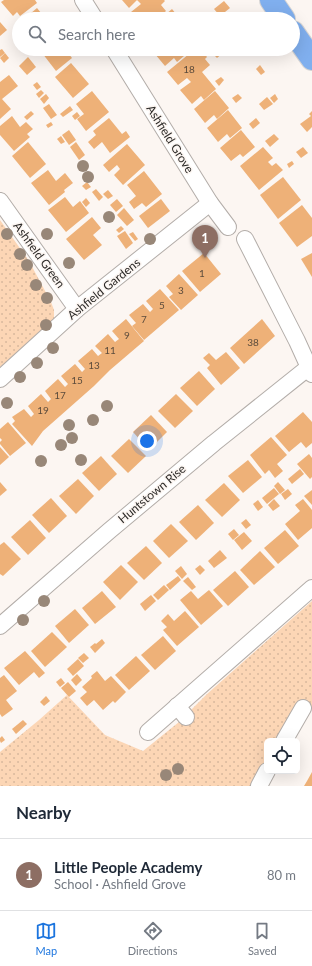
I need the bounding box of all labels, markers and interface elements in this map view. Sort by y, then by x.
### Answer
search box [12,12,300,56]
icon: search [26,23,48,45]
text: Search here [58,25,135,43]
house number: 18 [183,63,195,75]
street label: Ashfield Grove [144,102,197,176]
street label: Ashfield Green [10,219,68,291]
pin: 1 [192,225,218,258]
street label: Ashfield Gardens [64,255,143,323]
house number: 1 [199,267,205,279]
house number: 3 [178,284,184,296]
house number: 5 [159,299,165,311]
house number: 7 [141,313,147,325]
house number: 9 [124,329,130,341]
house number: 38 [247,336,259,348]
house number: 11 [104,344,116,356]
house number: 13 [88,359,100,371]
house number: 15 [71,374,83,386]
house number: 17 [54,389,66,401]
house number: 19 [37,404,49,416]
your location [137,431,157,451]
street label: Huntstown Rise [115,461,189,526]
map controls [264,738,300,774]
button: locate [264,738,300,774]
text: Nearby [16,802,71,823]
text: Little People Academy [54,858,202,876]
text: 1 [25,867,33,883]
text: 80 m [267,867,296,883]
text: School · Ashfield Grove [54,876,186,892]
tab: Map [35,920,57,957]
tab: Directions [128,920,177,957]
tab: Saved [248,920,277,957]

